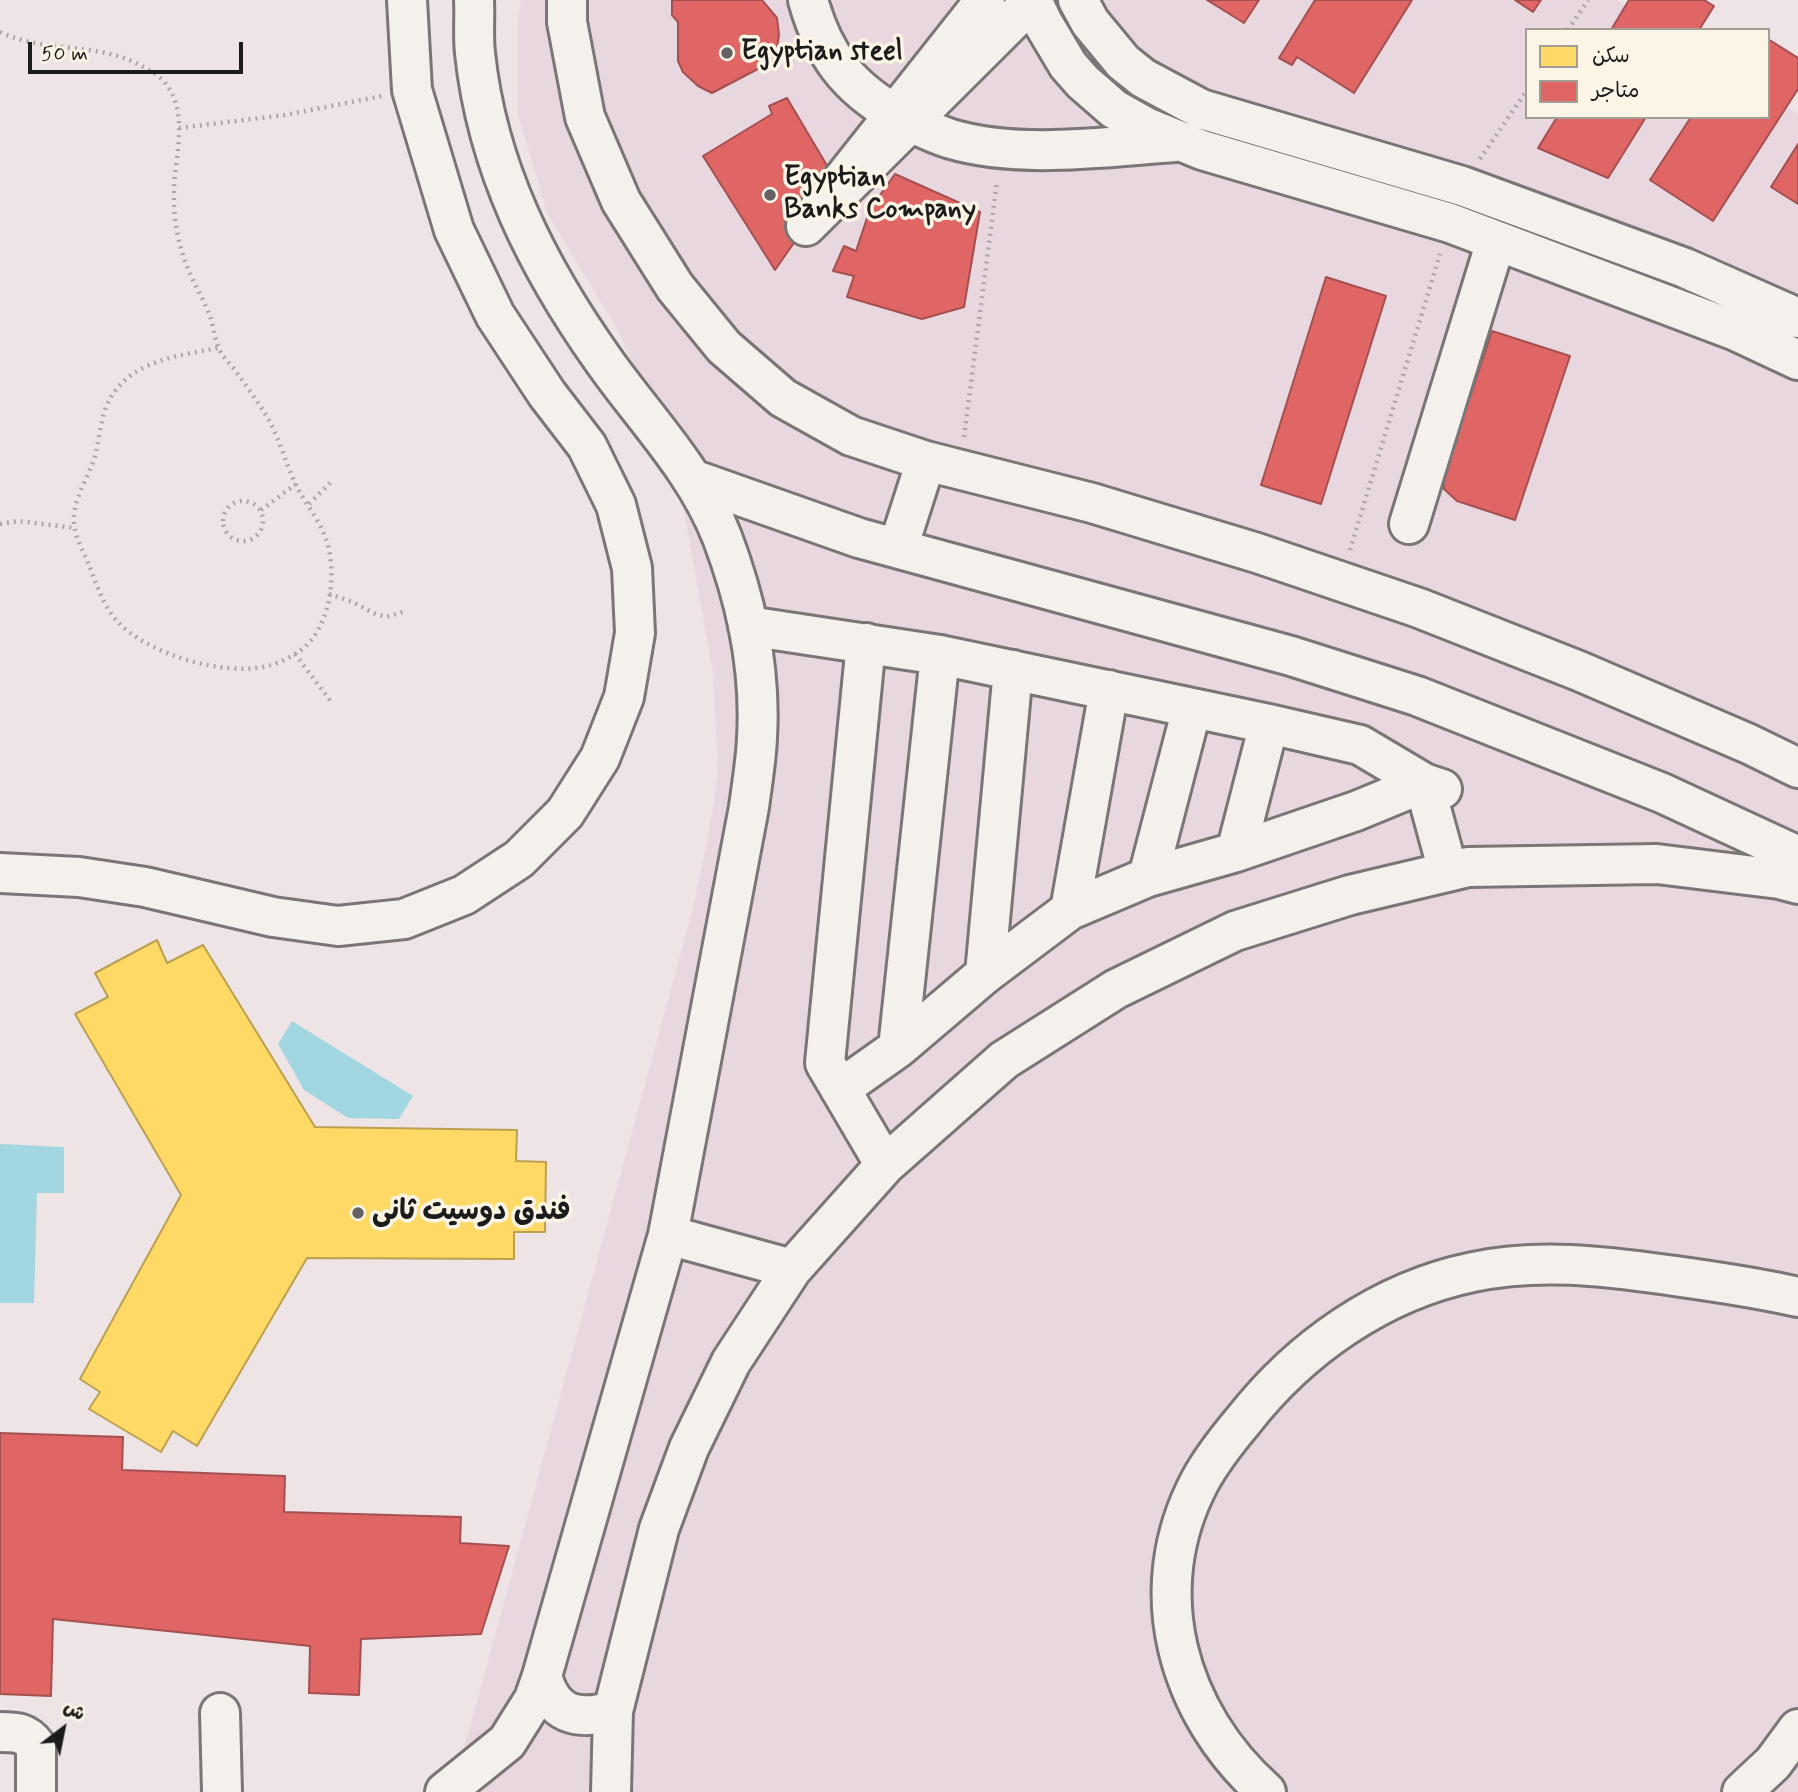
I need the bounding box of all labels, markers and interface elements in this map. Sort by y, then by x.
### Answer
scale bar [32,28,247,72]
legend [1525,28,1770,119]
place label: Egyptian steel [741,36,903,70]
text: 50 m [41,40,88,68]
text: سكن [1592,42,1630,70]
marker: Egyptian steel [719,45,735,61]
text: متاجر [1592,77,1639,105]
place label: Egyptian Banks Company [784,162,976,228]
marker: Egyptian Banks Company [762,187,778,203]
place label: فندق دوسيت ثانى [372,1196,570,1230]
marker: فندق دوسيت ثانى [350,1205,366,1221]
north arrow [28,1694,98,1764]
text: ش [59,1695,90,1727]

